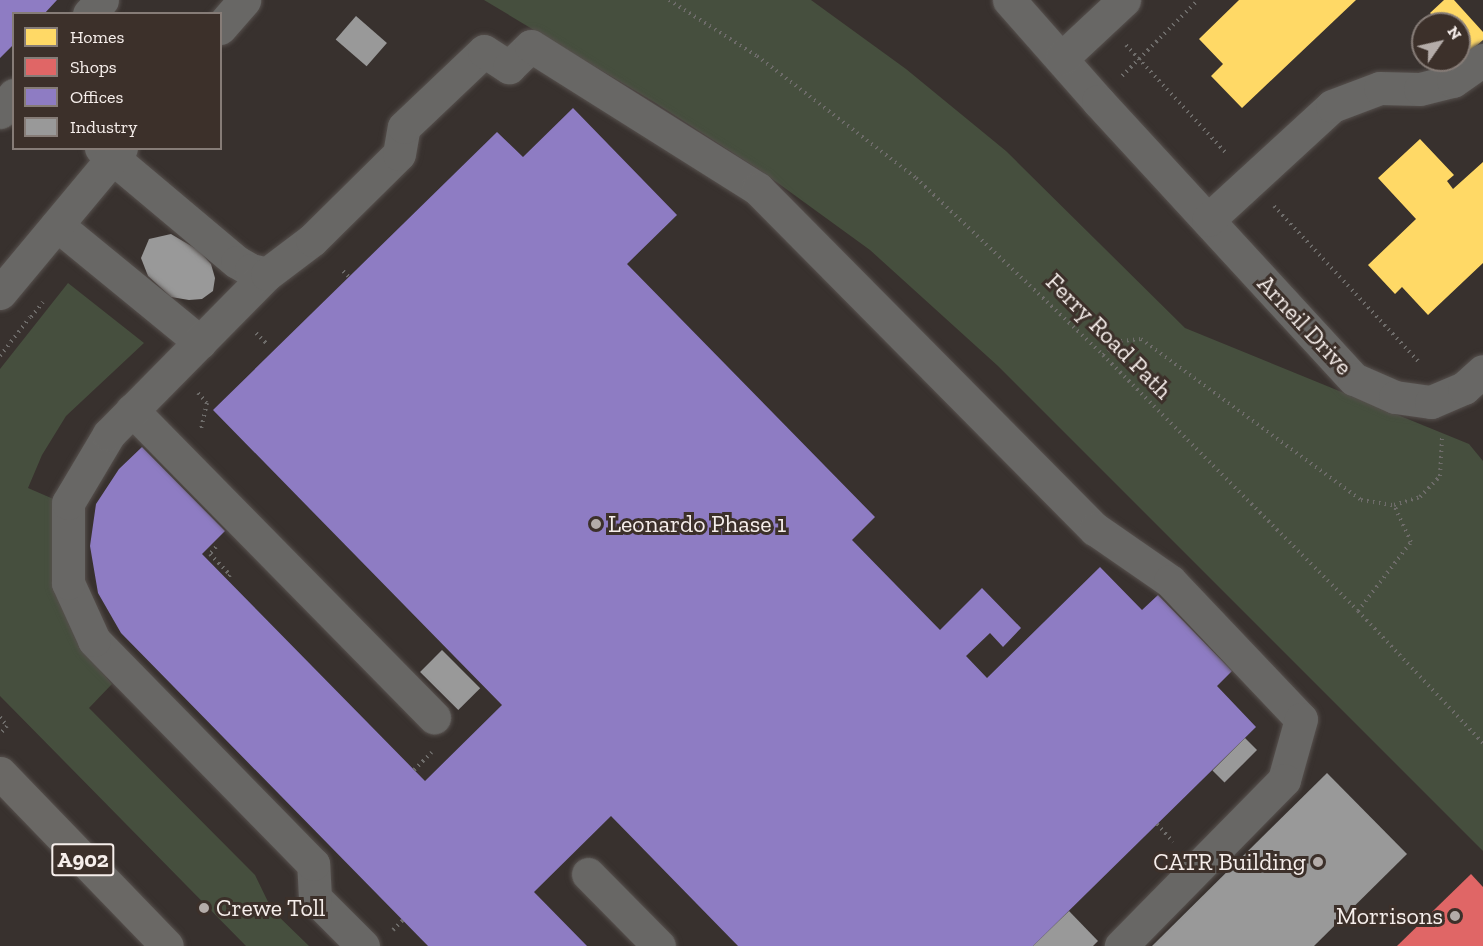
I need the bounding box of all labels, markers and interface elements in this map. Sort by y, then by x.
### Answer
legend [12,12,222,150]
north arrow [1411,12,1471,72]
text: N [1443,22,1466,43]
text: Homes [70,26,124,48]
text: Shops [70,56,117,78]
text: Offices [70,86,123,108]
text: Industry [70,116,137,138]
street label: Ferry Road Path [1040,267,1178,405]
street label: Arneil Drive [1252,269,1358,381]
place label: Leonardo Phase 1 [608,510,786,538]
marker: Leonardo Phase 1 [589,517,603,531]
road number: A902 [50,841,116,879]
place label: CATR Building [1153,848,1306,876]
marker: CATR Building [1311,855,1325,869]
place label: Crewe Toll [216,894,326,922]
marker: Crewe Toll [197,901,211,915]
place label: Morrisons [1336,902,1443,930]
marker: Morrisons [1448,909,1462,923]

